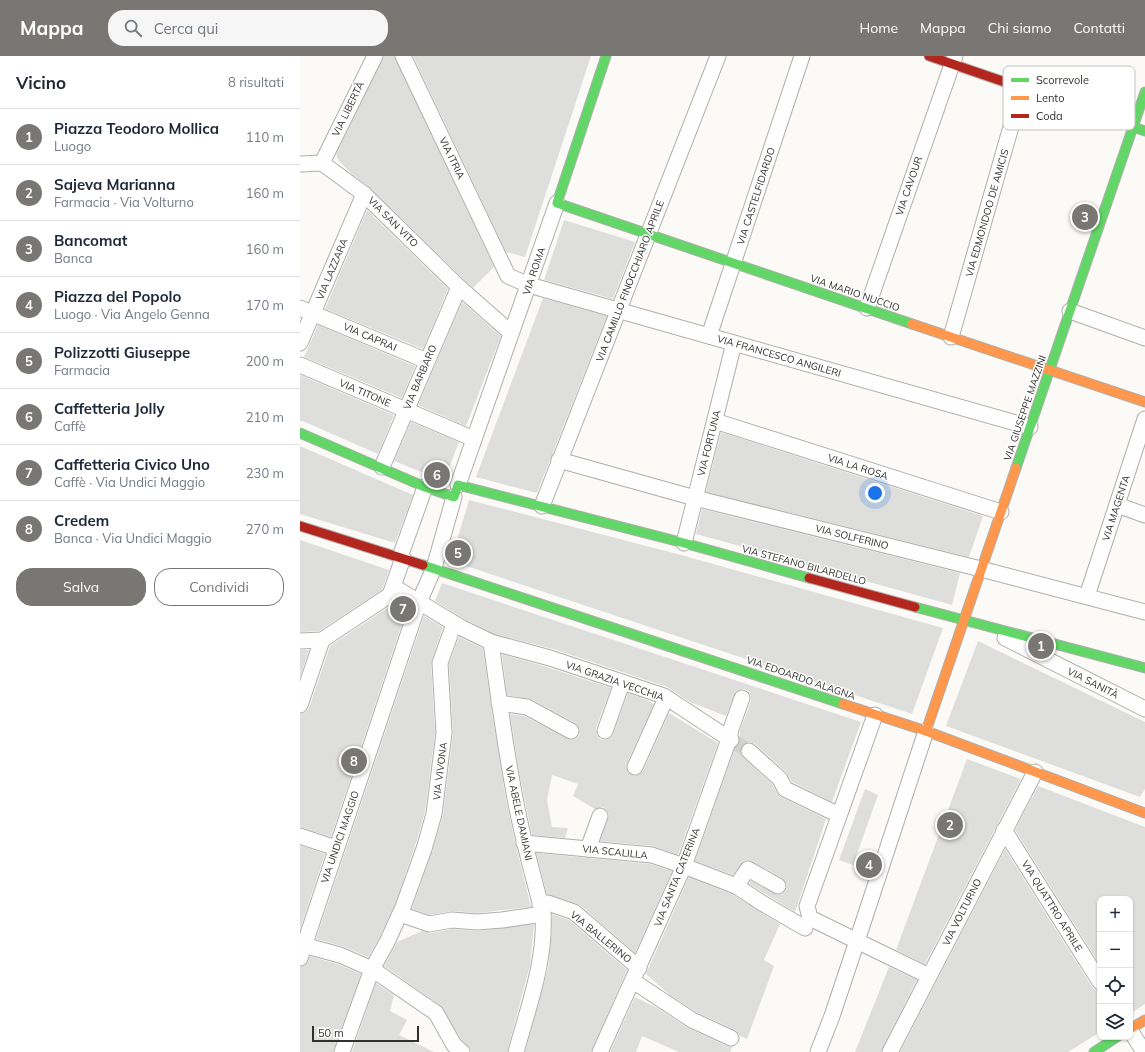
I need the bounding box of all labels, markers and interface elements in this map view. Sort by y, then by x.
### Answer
search box [108,10,388,46]
text: Mappa [20,16,84,40]
icon: search [122,17,144,39]
text: Cerca qui [154,19,218,38]
text: Home [859,19,898,37]
text: Mappa [920,19,966,37]
text: Chi siamo [988,19,1051,37]
text: Contatti [1073,19,1125,37]
legend [1003,66,1135,130]
text: Vicino [16,72,66,93]
text: Scorrevole [1036,73,1089,87]
text: 8 risultati [228,74,284,90]
street label: VIA LIBERTÀ [329,79,367,139]
text: Lento [1036,91,1064,105]
text: Coda [1036,109,1063,123]
text: Piazza Teodoro Mollica [54,119,219,138]
text: 1 [25,129,33,145]
text: 110 m [246,129,284,145]
street label: VIA ITRIA [436,135,468,182]
text: Luogo [54,138,91,154]
street label: VIA CASTELFIDARDO [734,145,778,246]
street label: VIA EDMONDOO DE AMICIS [963,148,1011,278]
street label: VIA CAVOUR [893,155,925,217]
text: Sajeva Marianna [54,175,175,194]
text: 2 [25,185,33,201]
text: 160 m [246,185,284,201]
text: Farmacia · Via Volturno [54,194,194,210]
street label: VIA SAN VITO [365,194,421,250]
street label: VIA CAMILLO FINOCCHIARO APRILE [593,198,667,364]
pin: 3 [1072,202,1098,232]
text: Bancomat [54,231,127,250]
street label: VIA LAZZARA [313,236,351,302]
text: 3 [25,241,33,257]
text: 160 m [246,241,284,257]
street label: VIA ROMA [520,245,549,297]
text: Banca [54,250,92,266]
street label: VIA MARIO NUCCIO [809,272,902,315]
text: Piazza del Popolo [54,287,181,306]
text: 4 [25,297,33,313]
text: 170 m [246,297,284,313]
text: Luogo · Via Angelo Genna [54,306,210,322]
street label: VIA CAPRAI [341,320,399,354]
street label: VIA FRANCESCO ANGILERI [716,332,842,380]
street label: VIA BARBARO [400,342,440,411]
text: Polizzotti Giuseppe [54,343,190,362]
text: 5 [25,353,33,369]
text: 200 m [246,353,284,369]
street label: VIA GIUSEPPE MAZZINI [1001,354,1049,462]
text: Farmacia [54,362,110,378]
street label: VIA TITONE [337,376,393,410]
text: Caffetteria Jolly [54,399,165,418]
street label: VIA FORTUNA [695,408,724,477]
text: 6 [25,409,33,425]
text: 210 m [246,409,284,425]
text: Caffè [54,418,86,434]
street label: VIA LA ROSA [826,451,891,483]
text: Caffetteria Civico Uno [54,455,210,474]
pin: 6 [424,460,450,490]
text: 7 [25,465,33,481]
text: 230 m [246,465,284,481]
street label: VIA MAGENTA [1099,473,1133,543]
text: Caffè · Via Undici Maggio [54,474,205,490]
your location [865,483,885,503]
text: Credem [54,511,109,530]
text: 8 [25,521,33,537]
text: 270 m [246,521,284,537]
street label: VIA SOLFERINO [814,522,890,552]
text: Banca · Via Undici Maggio [54,530,212,546]
pin: 5 [445,538,471,568]
street label: VIA STEFANO BILARDELLO [740,542,868,588]
button: Salva [16,568,146,606]
button: Condividi [154,568,284,606]
pin: 7 [390,594,416,624]
pin: 1 [1028,631,1054,661]
street label: VIA EDOARDO ALAGNA [745,653,858,703]
street label: VIA GRAZIA VECCHIA [564,658,667,704]
street label: VIA SANITÀ [1065,665,1121,702]
street label: VIA VIVONA [430,741,450,801]
pin: 8 [341,746,367,776]
street label: VIA ABELE DAMIANI [503,764,535,862]
street label: VIA UNDICI MAGGIO [318,789,362,885]
pin: 2 [937,810,963,840]
street label: VIA SANTA CATERINA [651,825,703,928]
street label: VIA SCALILLA [582,842,649,862]
pin: 4 [856,850,882,880]
street label: VIA QUATTRO APRILE [1019,858,1085,954]
street label: VIA VOLTURNO [939,876,985,948]
map controls [1097,896,1133,1040]
button: + [1097,896,1133,932]
street label: VIA BALLERINO [568,908,634,966]
button: − [1097,932,1133,968]
button: locate [1097,968,1133,1004]
button: layers [1097,1004,1133,1040]
scale bar [312,1024,419,1043]
text: 50 m [318,1026,344,1040]

